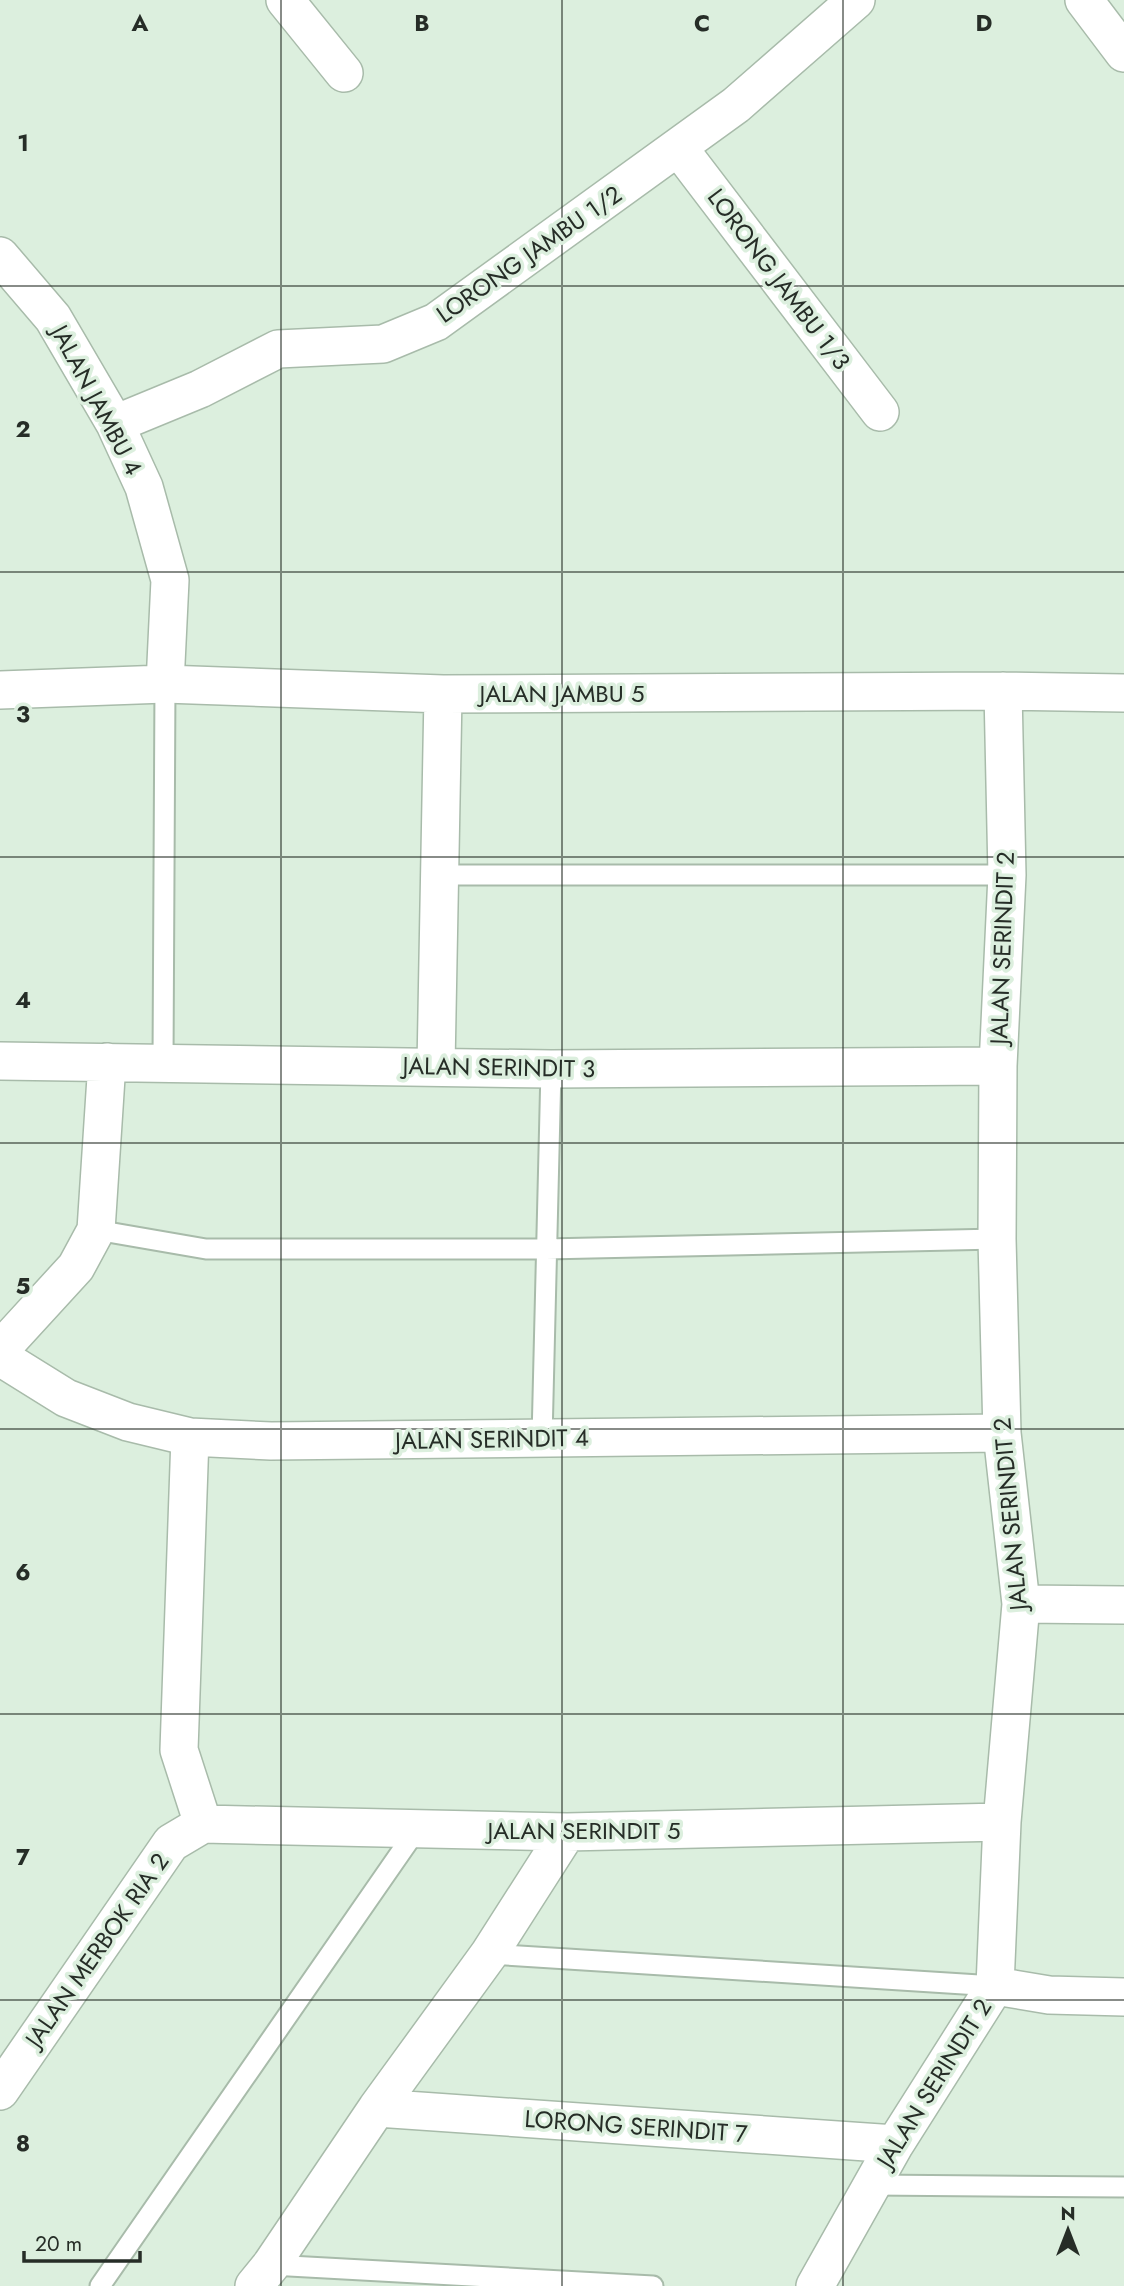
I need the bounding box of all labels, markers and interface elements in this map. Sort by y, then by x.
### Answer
text: A [131,6,149,40]
text: B [414,6,430,40]
text: C [694,6,710,40]
text: D [976,6,993,40]
text: 1 [17,126,29,160]
street label: LORONG JAMBU 1/2 [429,177,629,331]
street label: LORONG JAMBU 1/3 [699,181,859,377]
street label: JALAN JAMBU 4 [41,316,151,481]
text: 2 [15,412,31,446]
street label: JALAN JAMBU 5 [477,676,644,711]
text: 3 [16,697,30,731]
street label: JALAN SERINDIT 2 [981,851,1023,1048]
text: 4 [15,983,31,1017]
street label: JALAN SERINDIT 3 [399,1048,596,1086]
text: 5 [16,1269,30,1303]
street label: JALAN SERINDIT 2 [984,1416,1036,1615]
street label: JALAN SERINDIT 4 [392,1420,589,1458]
text: 6 [15,1555,31,1589]
street label: JALAN SERINDIT 5 [484,1813,681,1848]
text: 7 [16,1840,30,1874]
street label: JALAN MERBOK RIA 2 [15,1846,177,2057]
street label: JALAN SERINDIT 2 [866,1992,1000,2177]
street label: LORONG SERINDIT 7 [523,2101,749,2151]
text: 8 [16,2126,30,2160]
north arrow [1033,2195,1103,2265]
text: N [1060,2200,1076,2227]
scale bar [24,2220,140,2264]
text: 20 m [35,2229,82,2259]

